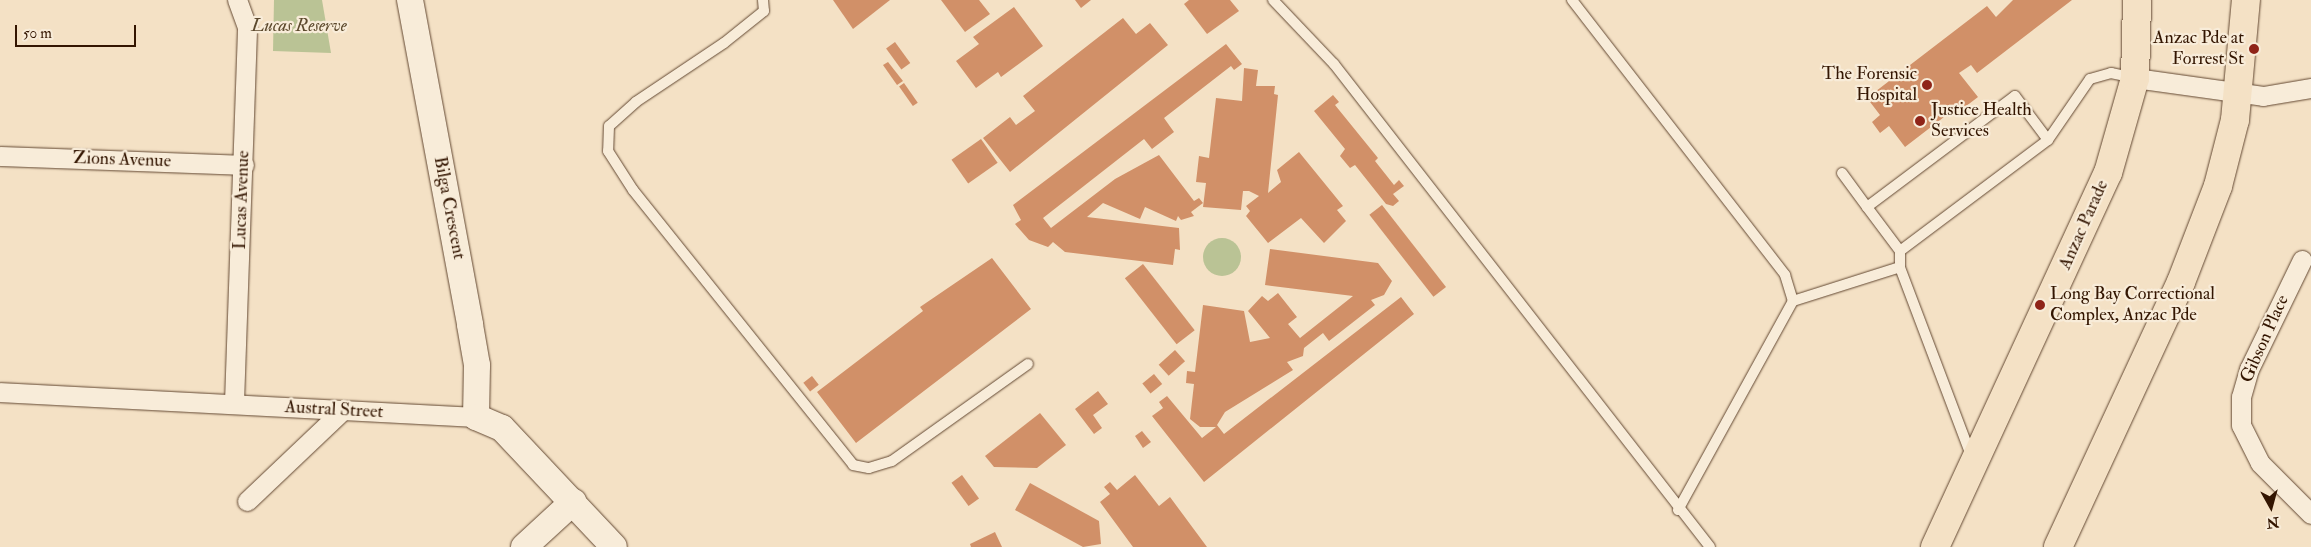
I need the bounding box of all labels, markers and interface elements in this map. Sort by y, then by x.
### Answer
scale bar [18,15,139,47]
park label: Lucas Reserve [251,15,347,37]
text: 50 m [23,24,52,43]
place label: Anzac Pde at Forrest St [2153,28,2244,70]
marker: Anzac Pde at Forrest St [2248,43,2260,55]
place label: The Forensic Hospital [1822,64,1917,106]
marker: The Forensic Hospital [1921,79,1933,91]
place label: Justice Health Services [1931,100,2032,142]
marker: Justice Health Services [1913,114,1927,128]
street label: Zions Avenue [73,147,171,173]
street label: Lucas Avenue [229,150,255,250]
street label: Bilga Crescent [428,155,470,261]
street label: Anzac Parade [2055,177,2113,273]
place label: Long Bay Correctional Complex, Anzac Pde [2050,284,2215,326]
street label: Gibson Place [2236,292,2294,386]
marker: Long Bay Correctional Complex, Anzac Pde [2034,299,2046,311]
street label: Austral Street [284,397,384,423]
north arrow [2246,482,2296,532]
text: N [2266,513,2280,532]

